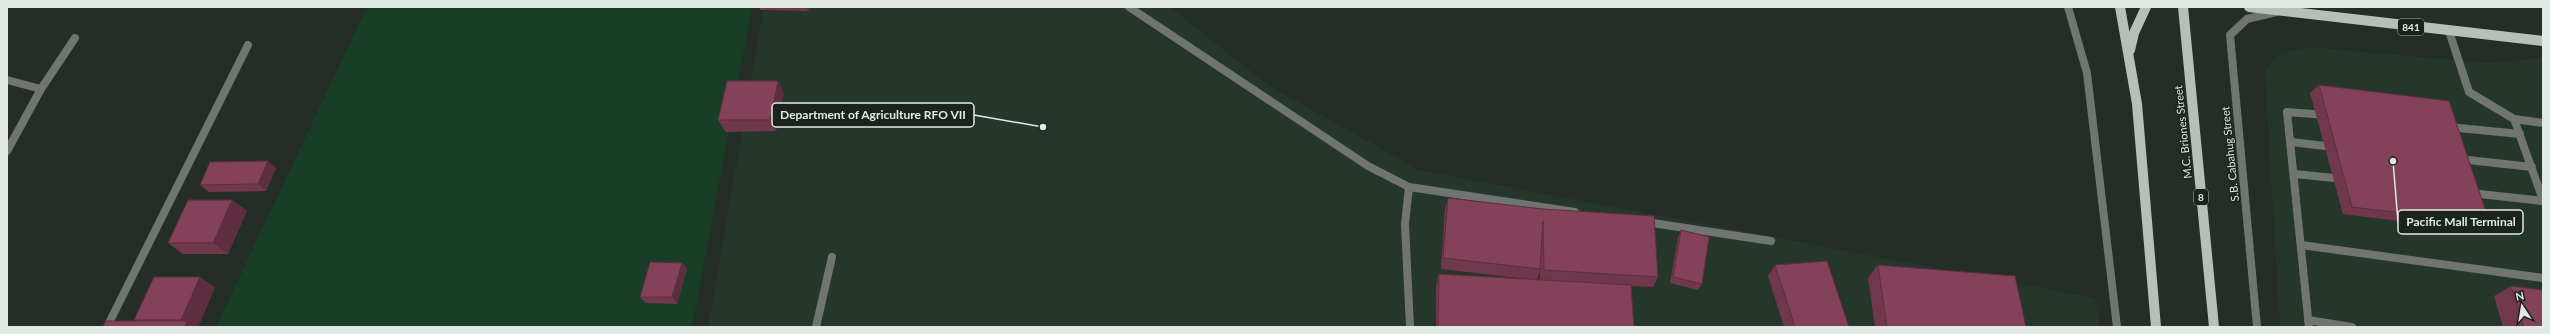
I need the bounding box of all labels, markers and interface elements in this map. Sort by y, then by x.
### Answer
road number: 841 [2398,19,2424,35]
street label: M.C. Briones Street [2171,85,2194,179]
callout: Department of Agriculture RFO VII [772,103,974,127]
street label: S.B. Cabahug Street [2218,106,2241,202]
text: Department of Agriculture RFO VII [780,107,966,122]
road number: 8 [2194,189,2208,205]
callout: Pacific Mall Terminal [2398,210,2523,234]
text: Pacific Mall Terminal [2406,214,2516,229]
north arrow [2502,286,2542,326]
text: N [2514,288,2525,303]

